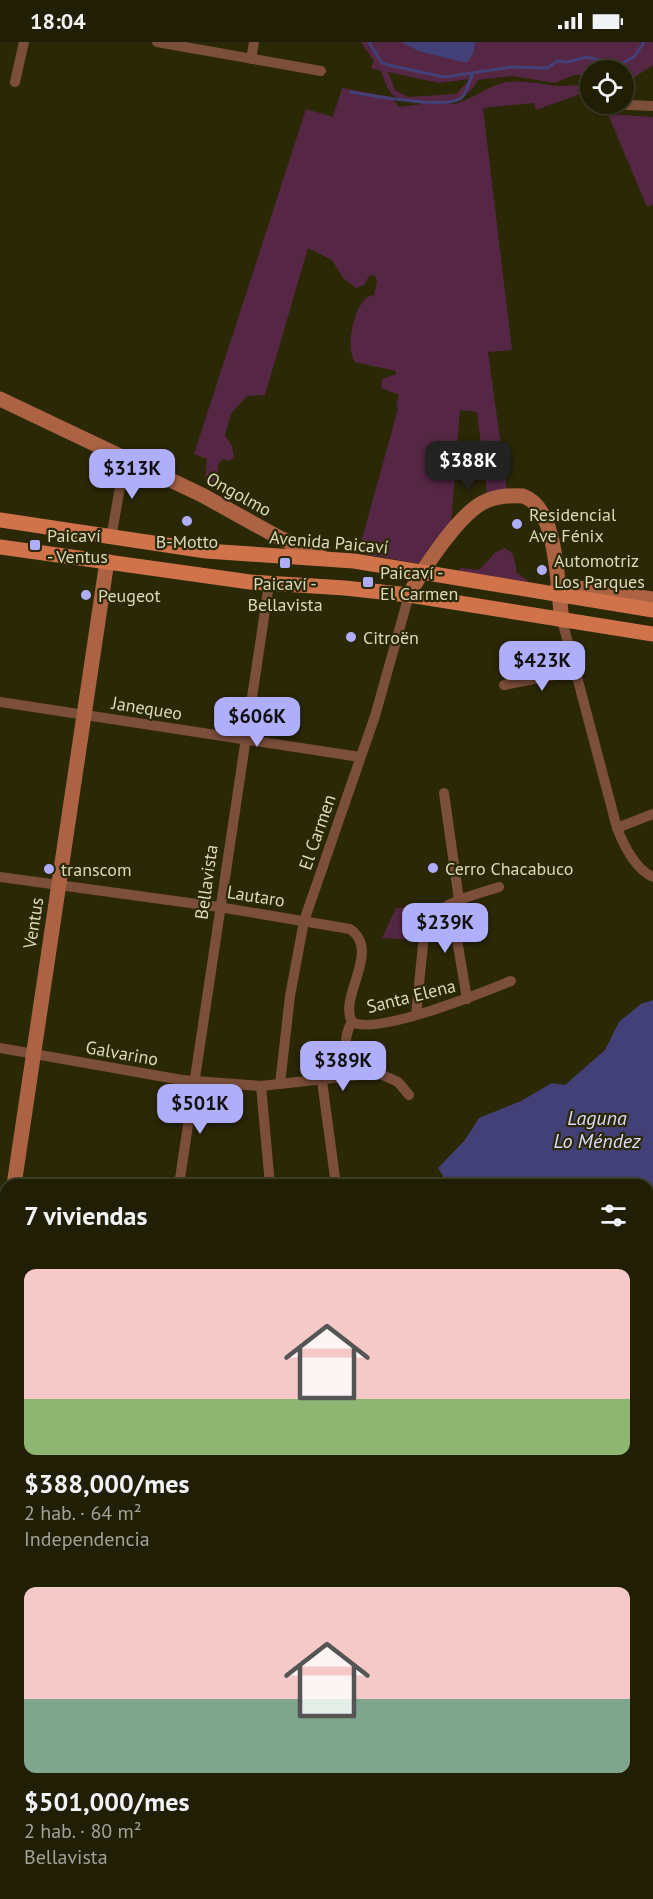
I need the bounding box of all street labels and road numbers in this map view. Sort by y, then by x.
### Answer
street label: Ongolmo [202,467,276,521]
street label: Avenida Paicaví [269,525,390,559]
street label: Janequeo [109,691,184,725]
street label: El Carmen [293,791,341,873]
street label: Bellavista [189,843,223,921]
street label: Lautaro [225,880,287,912]
street label: Ventus [17,896,48,951]
street label: Santa Elena [364,974,458,1018]
street label: Galvarino [84,1035,160,1071]

